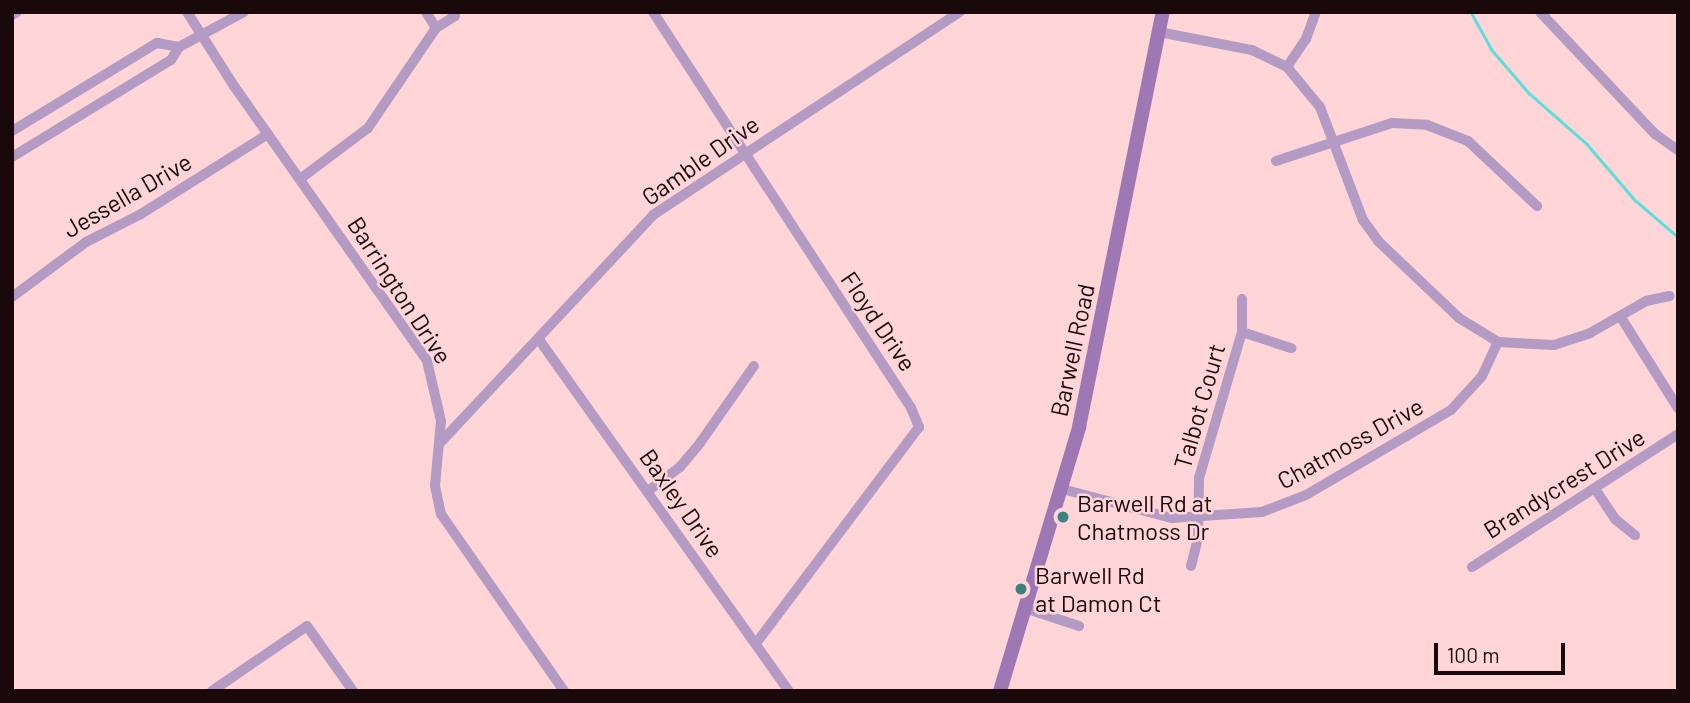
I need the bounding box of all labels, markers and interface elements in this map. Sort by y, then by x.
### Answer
street label: Gamble Drive [636,109,764,211]
street label: Jessella Drive [58,147,196,243]
street label: Barrington Drive [342,211,458,369]
street label: Floyd Drive [835,266,923,376]
street label: Barwell Road [1044,281,1100,419]
street label: Talbot Court [1167,340,1231,472]
street label: Chatmoss Drive [1272,391,1428,495]
street label: Brandycrest Drive [1478,422,1650,544]
street label: Baxley Drive [634,443,730,563]
place label: Barwell Rd at Chatmoss Dr [1077,489,1213,545]
marker: Barwell Rd at Chatmoss Dr [1055,509,1071,525]
place label: Barwell Rd at Damon Ct [1035,561,1161,617]
marker: Barwell Rd at Damon Ct [1013,581,1029,597]
scale bar [1438,630,1569,674]
text: 100 m [1447,642,1500,667]

